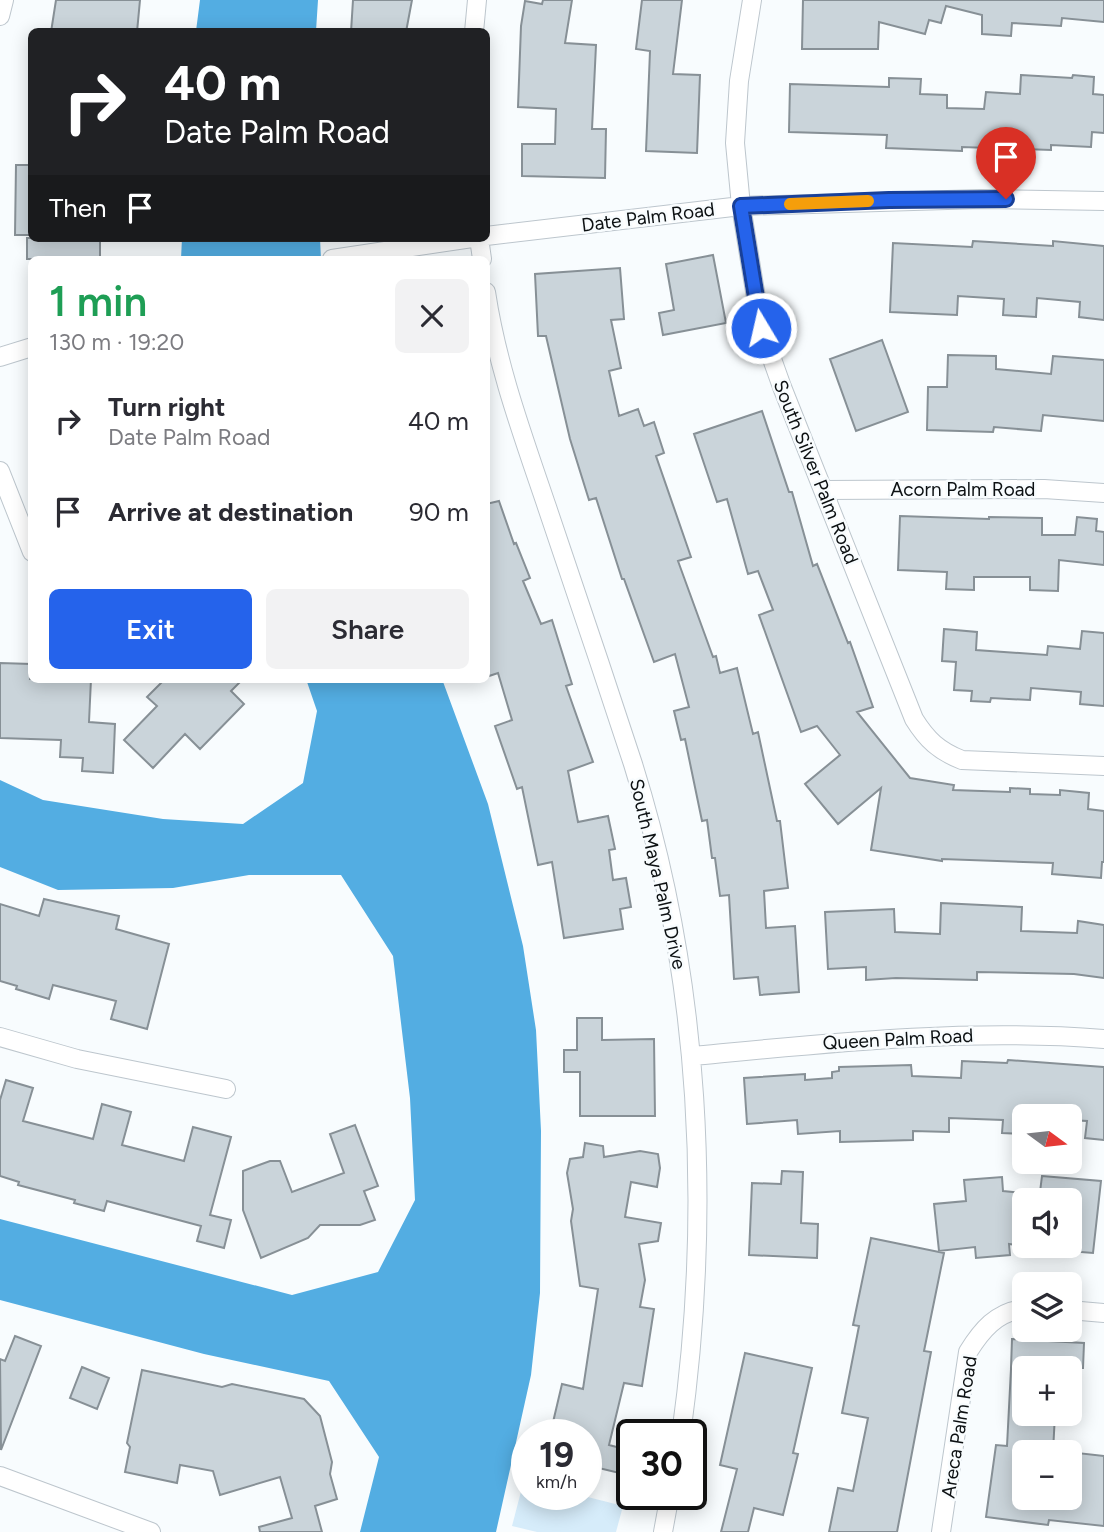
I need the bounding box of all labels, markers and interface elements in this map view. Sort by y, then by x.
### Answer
text: 40 m [164,53,281,112]
icon: right [49,56,140,147]
text: Date Palm Road [164,113,390,151]
pin [976,127,1036,199]
icon: arrive [987,138,1025,176]
icon: arrive [121,189,159,227]
text: Then [49,192,107,224]
street label: Date Palm Road [580,197,716,237]
text: 1 min [49,276,147,327]
button: close [395,279,469,353]
position arrow [724,291,798,365]
text: 130 m · 19:20 [49,328,184,356]
street label: South Silver Palm Road [769,377,863,567]
text: Turn right [108,391,225,423]
icon: right [49,402,87,440]
text: 40 m [408,405,469,437]
text: Date Palm Road [108,423,271,451]
street label: Acorn Palm Road [890,478,1036,501]
icon: arrive [49,493,87,531]
text: Arrive at destination [108,496,353,528]
text: 90 m [409,496,469,528]
button: Exit [49,589,252,669]
button: Share [266,589,469,669]
street label: South Maya Palm Drive [625,776,691,972]
street label: Queen Palm Road [822,1024,974,1054]
north arrow [1012,1104,1082,1174]
map controls [1012,1104,1082,1510]
button: sound [1012,1188,1082,1258]
button: layers [1012,1272,1082,1342]
street label: Areca Palm Road [936,1354,982,1500]
button: + [1012,1356,1082,1426]
speed limit sign: 30 [616,1419,707,1510]
text: 19 [539,1434,574,1476]
button: − [1012,1440,1082,1510]
text: km/h [536,1471,577,1493]

